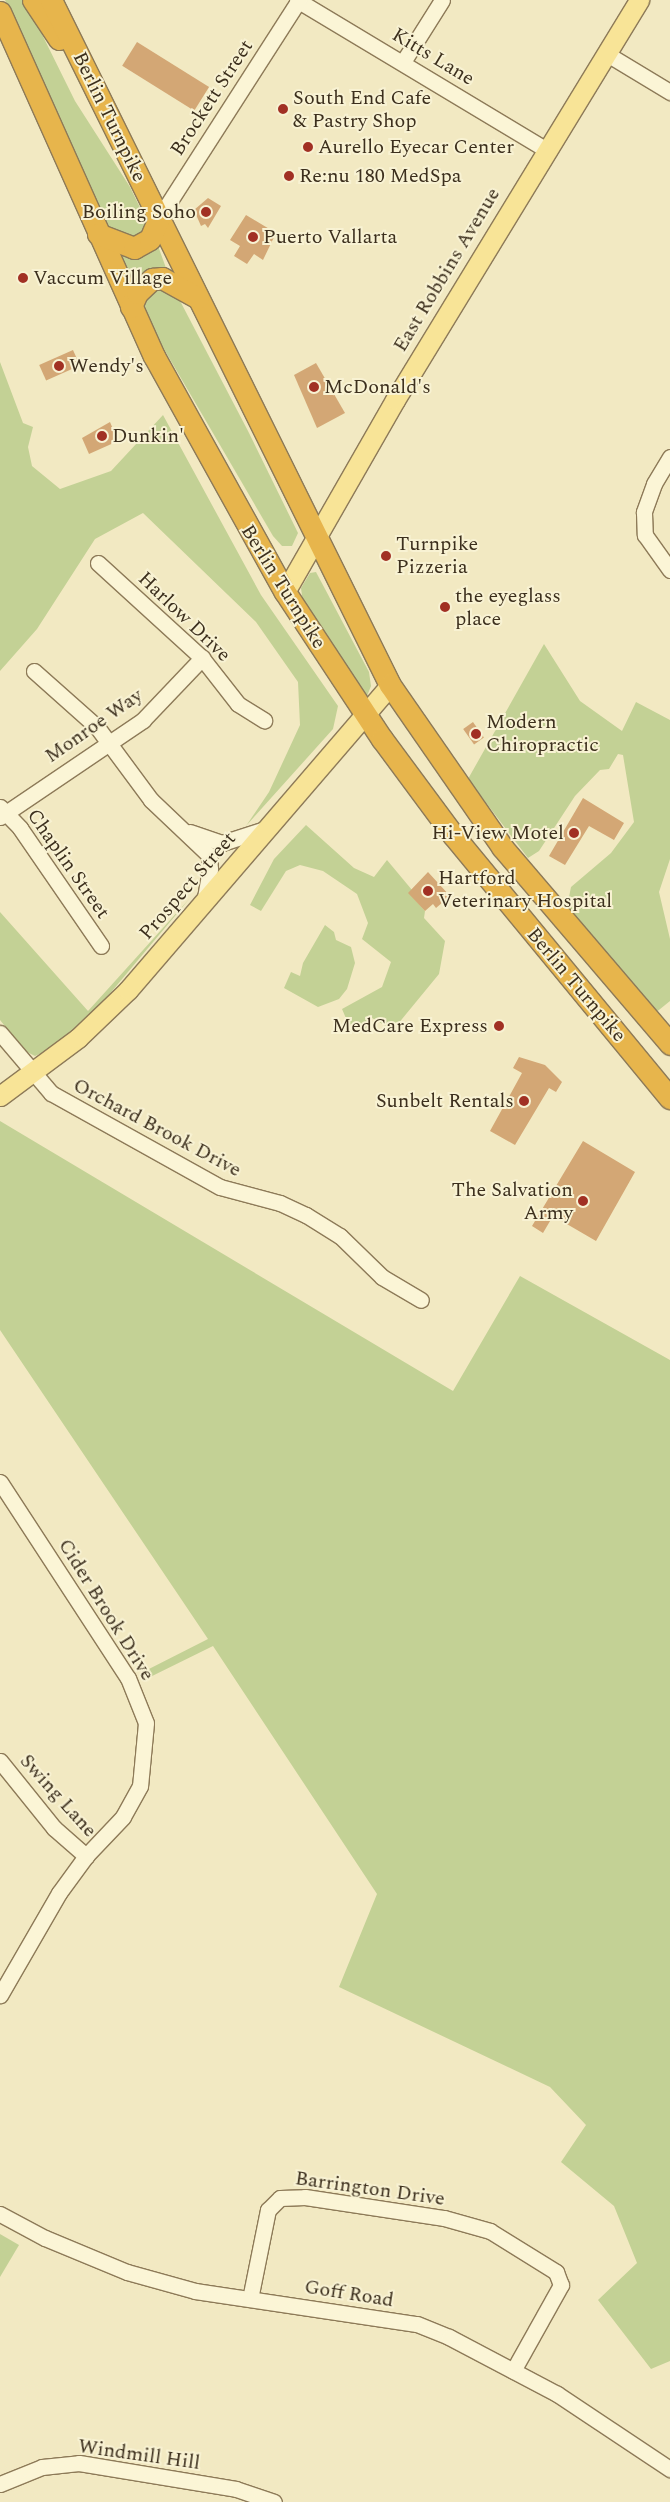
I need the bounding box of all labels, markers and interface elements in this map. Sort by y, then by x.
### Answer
street label: Kitts Lane [387,23,479,91]
street label: Brockett Street [166,35,258,161]
street label: Berlin Turnpike [67,48,151,186]
place label: South End Cafe & Pastry Shop [293,86,431,133]
marker: South End Cafe & Pastry Shop [277,103,289,115]
place label: Aurello Eyecar Center [318,135,514,159]
marker: Aurello Eyecar Center [302,141,314,153]
place label: Re:nu 180 MedSpa [299,164,462,188]
marker: Re:nu 180 MedSpa [283,170,295,182]
street label: East Robbins Avenue [389,184,505,356]
place label: Boiling Soho [82,200,196,224]
marker: Boiling Soho [200,206,212,218]
place label: Puerto Vallarta [263,225,397,249]
marker: Puerto Vallarta [247,231,259,243]
place label: Vaccum Village [33,266,172,290]
marker: Vaccum Village [17,272,29,284]
place label: Wendy's [69,354,144,378]
marker: Wendy's [53,360,65,372]
place label: McDonald's [324,375,431,399]
marker: McDonald's [308,381,320,393]
place label: Dunkin' [112,424,184,448]
marker: Dunkin' [96,430,108,442]
street label: Berlin Turnpike [235,520,331,654]
place label: Turnpike Pizzeria [396,532,478,579]
marker: Turnpike Pizzeria [380,550,392,562]
street label: Harlow Drive [133,567,235,667]
place label: the eyeglass place [455,584,561,631]
marker: the eyeglass place [439,601,451,613]
street label: Monroe Way [41,684,147,768]
place label: Modern Chiropractic [486,710,599,757]
marker: Modern Chiropractic [470,728,482,740]
street label: Chaplin Street [21,805,115,923]
place label: Hi-View Motel [431,821,564,845]
street label: Prospect Street [135,827,241,945]
marker: Hi-View Motel [568,827,580,839]
place label: Hartford Veterinary Hospital [438,867,612,914]
marker: Hartford Veterinary Hospital [422,885,434,897]
street label: Berlin Turnpike [521,923,631,1047]
place label: MedCare Express [332,1014,488,1038]
marker: MedCare Express [492,1019,506,1033]
street label: Orchard Brook Drive [69,1073,245,1183]
place label: Sunbelt Rentals [376,1089,514,1113]
marker: Sunbelt Rentals [518,1095,530,1107]
place label: The Salvation Army [451,1178,573,1225]
marker: The Salvation Army [577,1195,589,1207]
street label: Cider Brook Drive [53,1535,159,1685]
street label: Swing Lane [14,1749,102,1843]
street label: Barrington Drive [294,2167,446,2211]
street label: Goff Road [303,2275,395,2313]
street label: Windmill Hill [77,2435,201,2475]

